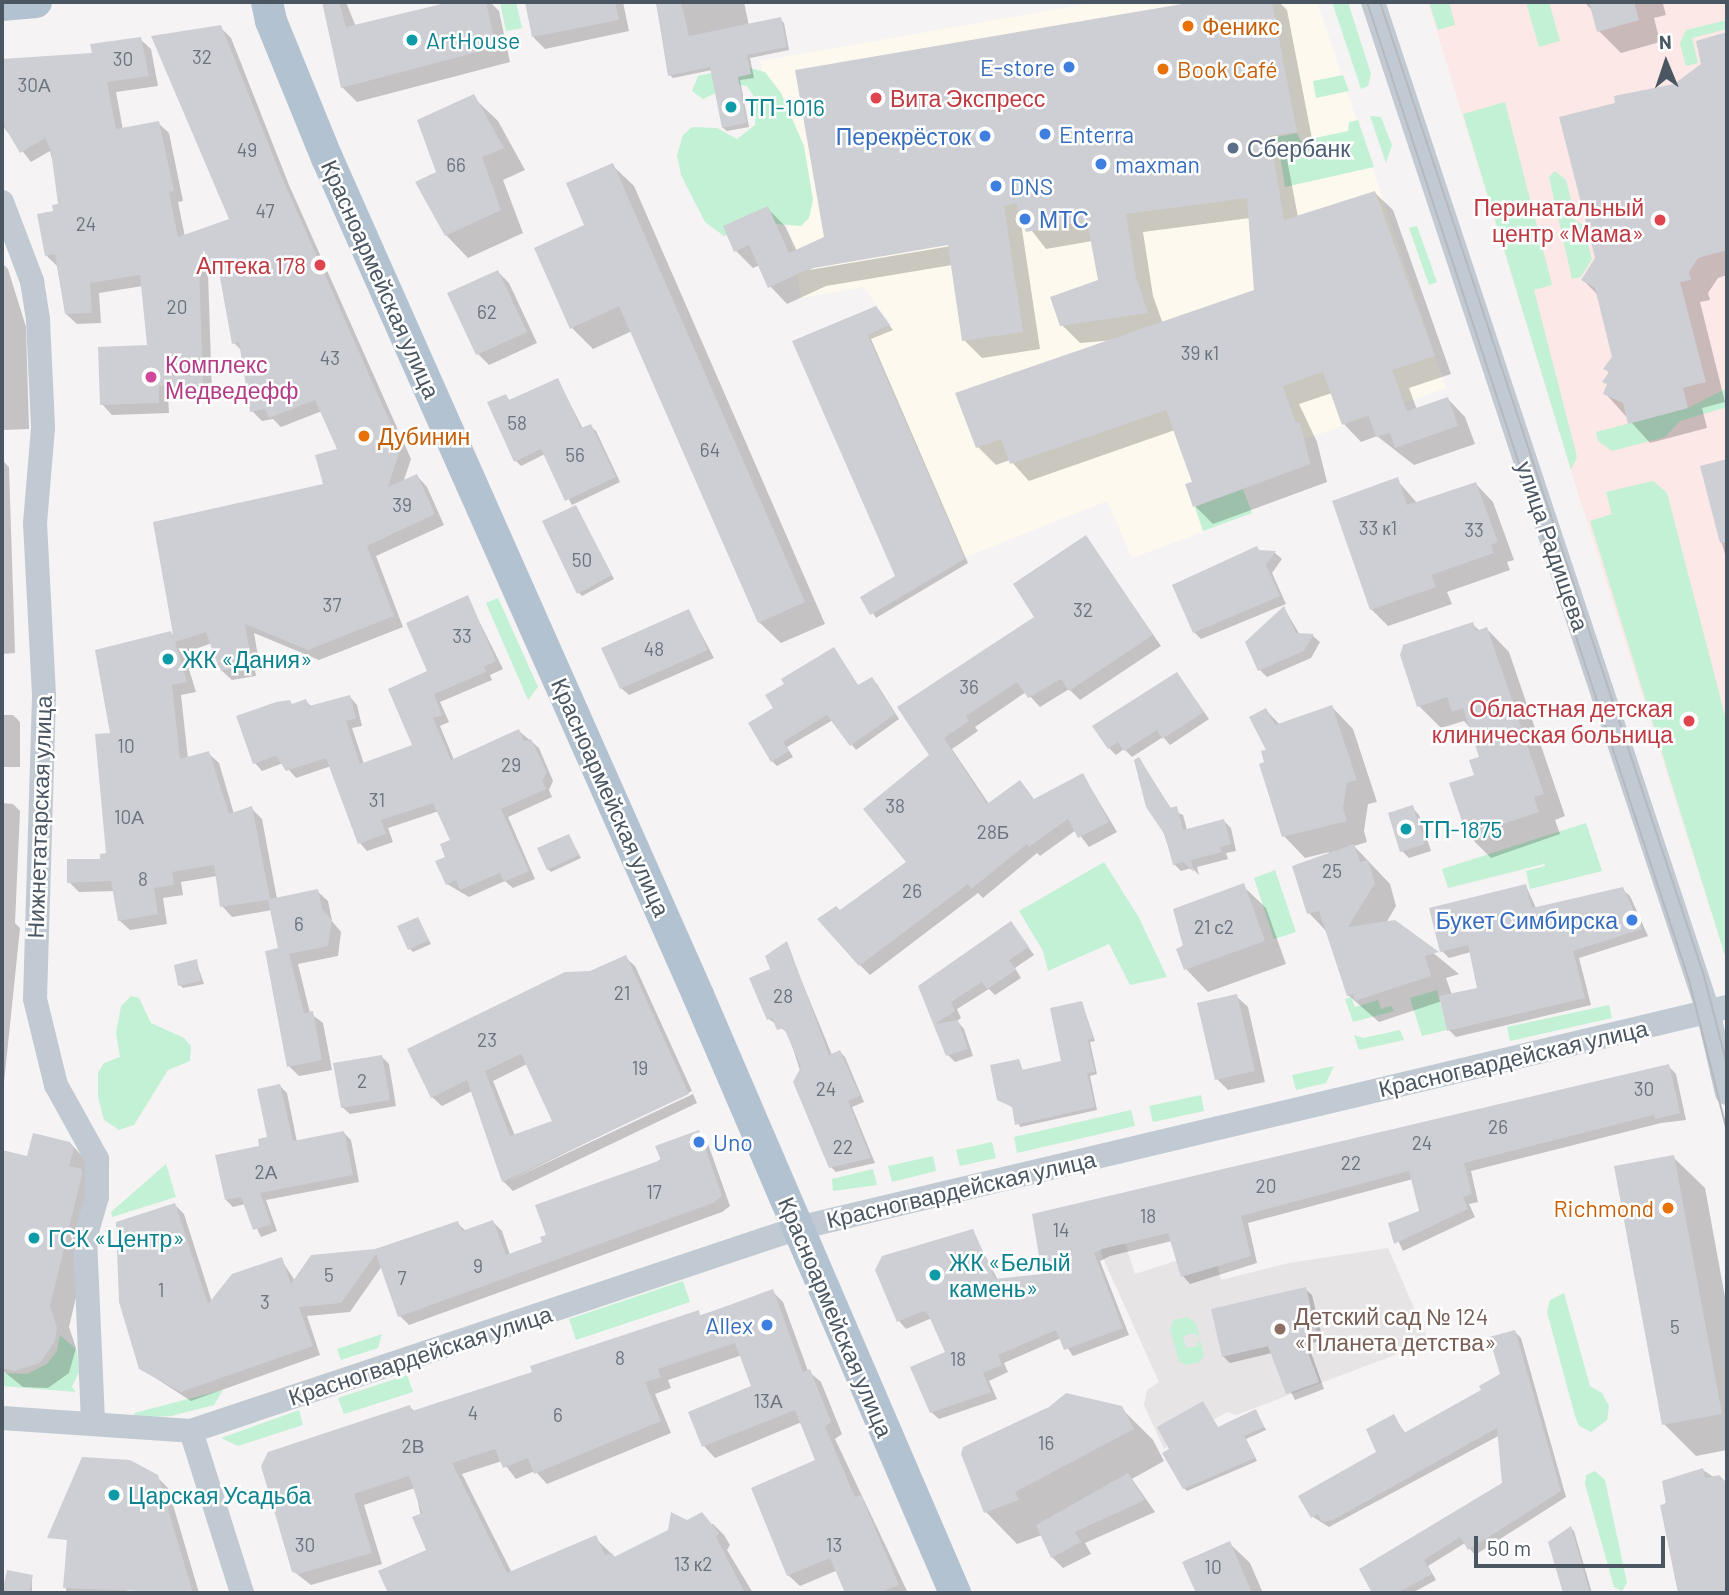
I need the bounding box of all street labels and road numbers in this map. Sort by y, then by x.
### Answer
street label: Красноармейская улица [316,155,446,403]
street label: улица Радищева [1511,458,1595,634]
street label: Красноармейская улица [546,673,676,921]
street label: Нижнетатарская улица [21,695,57,939]
street label: Красногвардейская улица [1376,1014,1650,1102]
street label: Красногвардейская улица [824,1145,1098,1233]
street label: Красноармейская улица [773,1193,899,1441]
street label: Красногвардейская улица [285,1299,555,1411]

